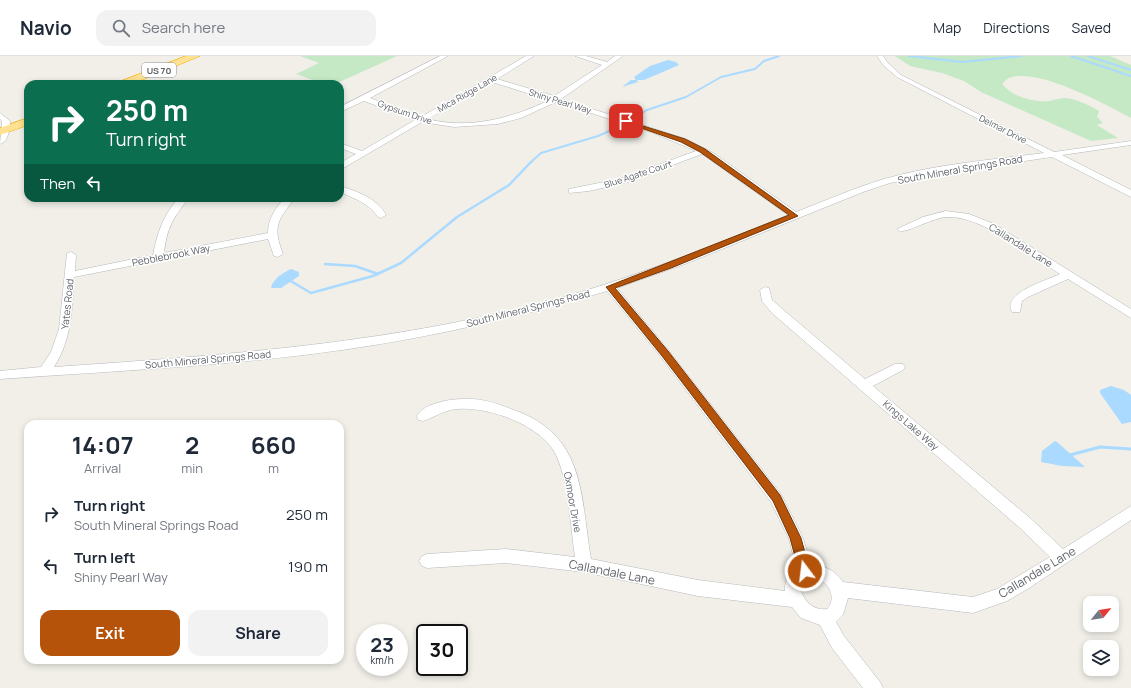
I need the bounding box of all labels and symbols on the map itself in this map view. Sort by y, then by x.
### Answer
road number: US 70 [142,63,176,77]
street label: Mica Ridge Lane [435,71,499,115]
street label: Shiny Pearl Way [527,85,593,117]
street label: Gypsum Drive [376,97,434,127]
pin [609,104,643,138]
street label: Delmar Drive [977,111,1029,147]
street label: South Mineral Springs Road [896,151,1024,187]
street label: Blue Agate Court [602,157,674,191]
street label: Callandale Lane [986,220,1056,270]
street label: Pebblebrook Way [131,240,212,269]
street label: Yates Road [57,278,77,330]
street label: South Mineral Springs Road [465,286,591,330]
street label: South Mineral Springs Road [144,347,272,371]
street label: Kings Lake Way [880,397,943,454]
street label: Oxmoor Drive [561,470,585,534]
street label: Callandale Lane [995,542,1079,602]
position arrow [784,550,826,592]
street label: Callandale Lane [567,555,657,589]
north arrow [1083,596,1119,632]
speed limit sign: 30 [416,624,468,676]

